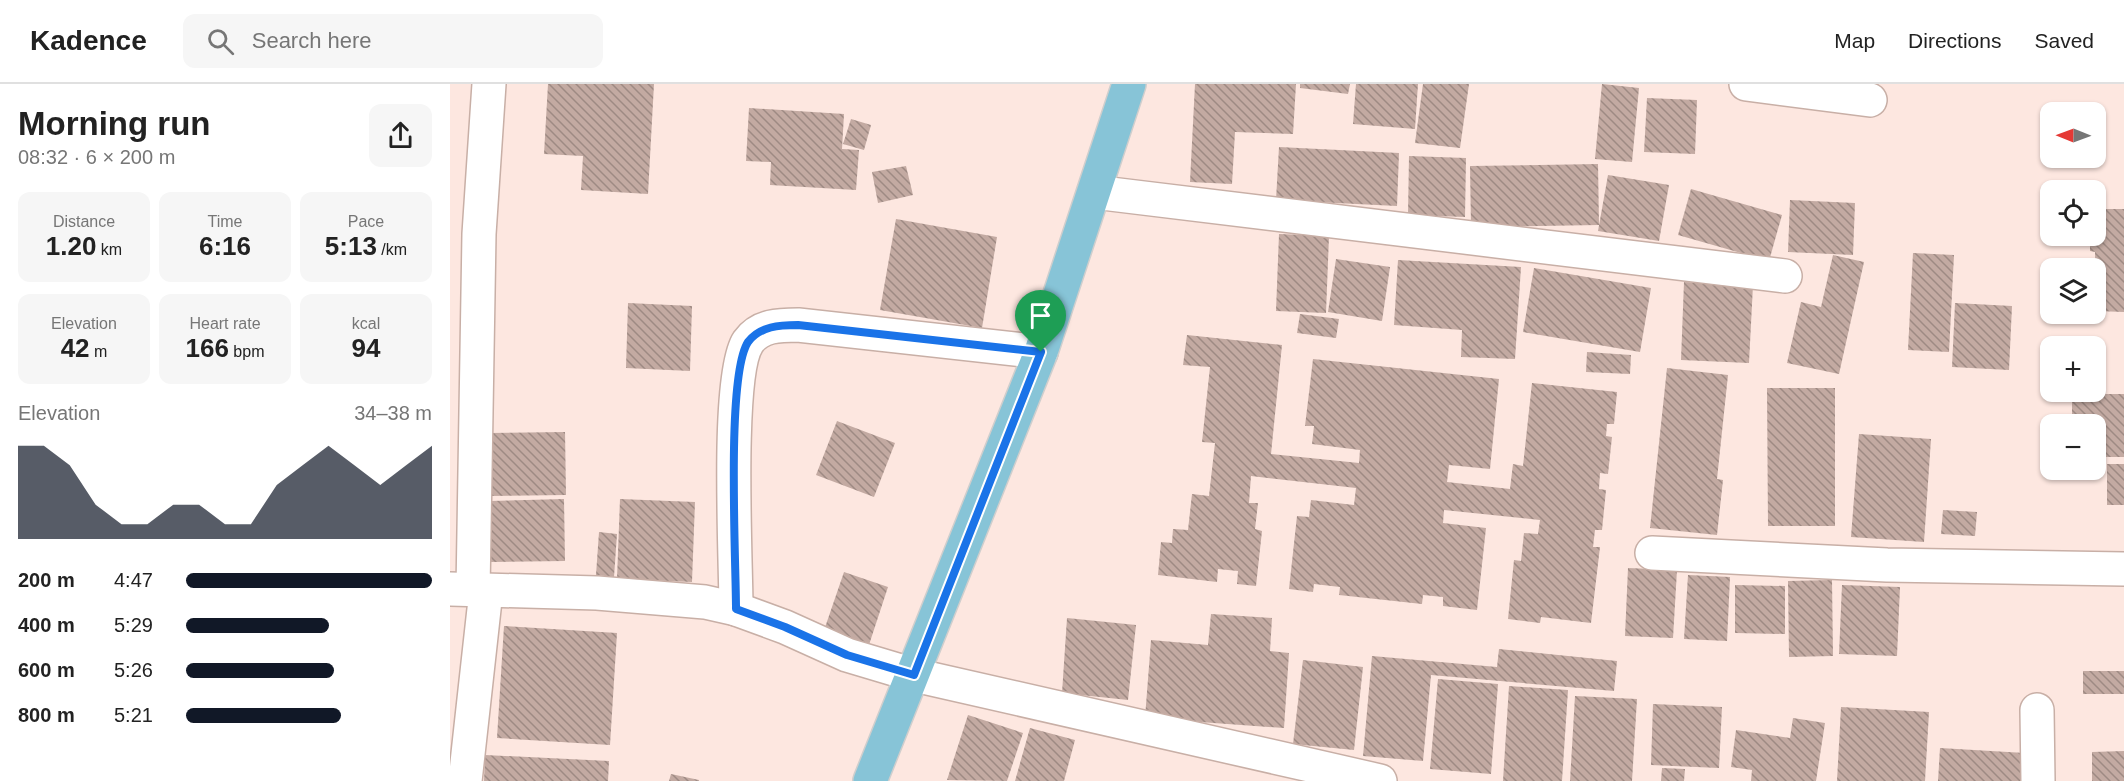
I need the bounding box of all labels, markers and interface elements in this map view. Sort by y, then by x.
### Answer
search box [183,14,603,68]
text: Kadence [30,25,147,56]
icon: search [204,25,237,58]
text: Search here [252,28,372,53]
text: Map [1834,29,1875,52]
text: Directions [1908,29,2001,52]
text: Saved [2034,29,2094,52]
north arrow [2040,102,2106,168]
map controls [2040,102,2106,480]
button: share [369,104,432,167]
text: Morning run [18,105,210,142]
text: 08:32 · 6 × 200 m [18,146,175,168]
button: locate [2040,180,2106,246]
text: Distance [53,213,115,230]
text: Time [208,213,242,230]
text: Pace [348,213,384,230]
text: 1.20 [46,231,96,261]
text: 6:16 [199,231,251,261]
text: 5:13 [325,231,377,261]
text: km [96,241,122,258]
text: /km [377,241,407,258]
button: layers [2040,258,2106,324]
pin [1015,290,1066,352]
icon: arrive [1024,299,1057,332]
text: Elevation [51,315,117,332]
text: Heart rate [189,315,261,332]
text: kcal [352,315,380,332]
text: 42 [61,333,90,363]
text: 166 [186,333,229,363]
text: 94 [352,333,380,363]
button: + [2040,336,2106,402]
text: m [90,343,107,360]
text: bpm [229,343,264,360]
text: Elevation [18,402,100,424]
text: 34–38 m [354,402,432,424]
button: − [2040,414,2106,480]
text: 200 m [18,569,75,591]
text: 4:47 [114,569,153,591]
text: 400 m [18,614,75,636]
text: 5:29 [114,614,153,636]
text: 600 m [18,659,75,681]
text: 5:26 [114,659,153,681]
text: 800 m [18,704,75,726]
text: 5:21 [114,704,153,726]

